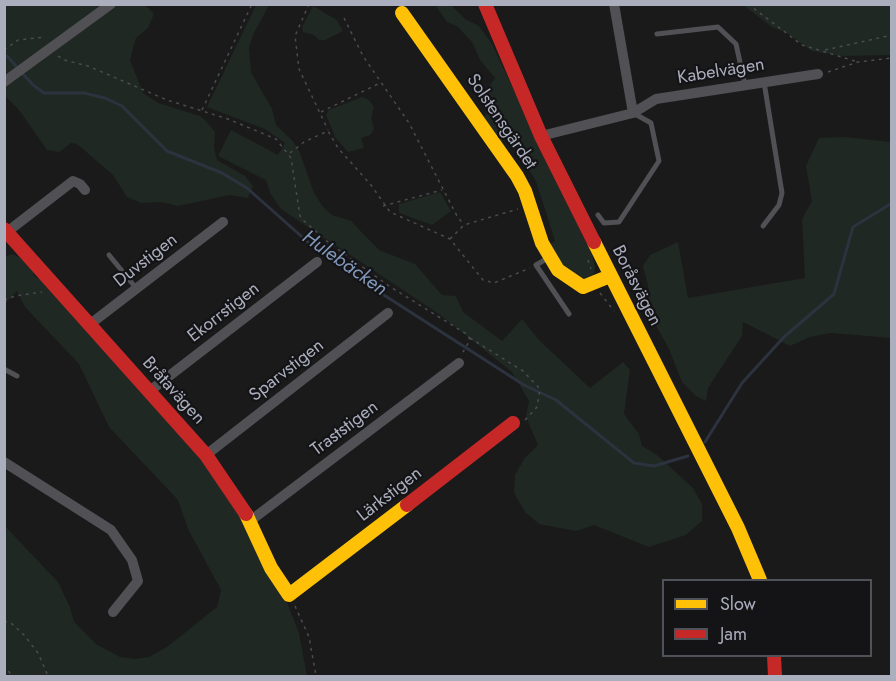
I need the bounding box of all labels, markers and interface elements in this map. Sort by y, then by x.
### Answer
street label: Kabelvägen [676,54,766,90]
street label: Solstensgärdet [461,70,541,174]
water label: Hulebäcken [297,226,391,302]
street label: Duvstigen [110,229,182,293]
street label: Boråsvägen [606,242,666,330]
street label: Ekorrstigen [184,278,264,348]
street label: Sparvstigen [245,335,329,407]
street label: Bråtavägen [137,353,209,429]
street label: Traststigen [307,397,383,461]
street label: Lärkstigen [353,463,427,527]
legend [662,579,872,657]
text: Slow [720,591,756,617]
text: Jam [720,621,747,647]

